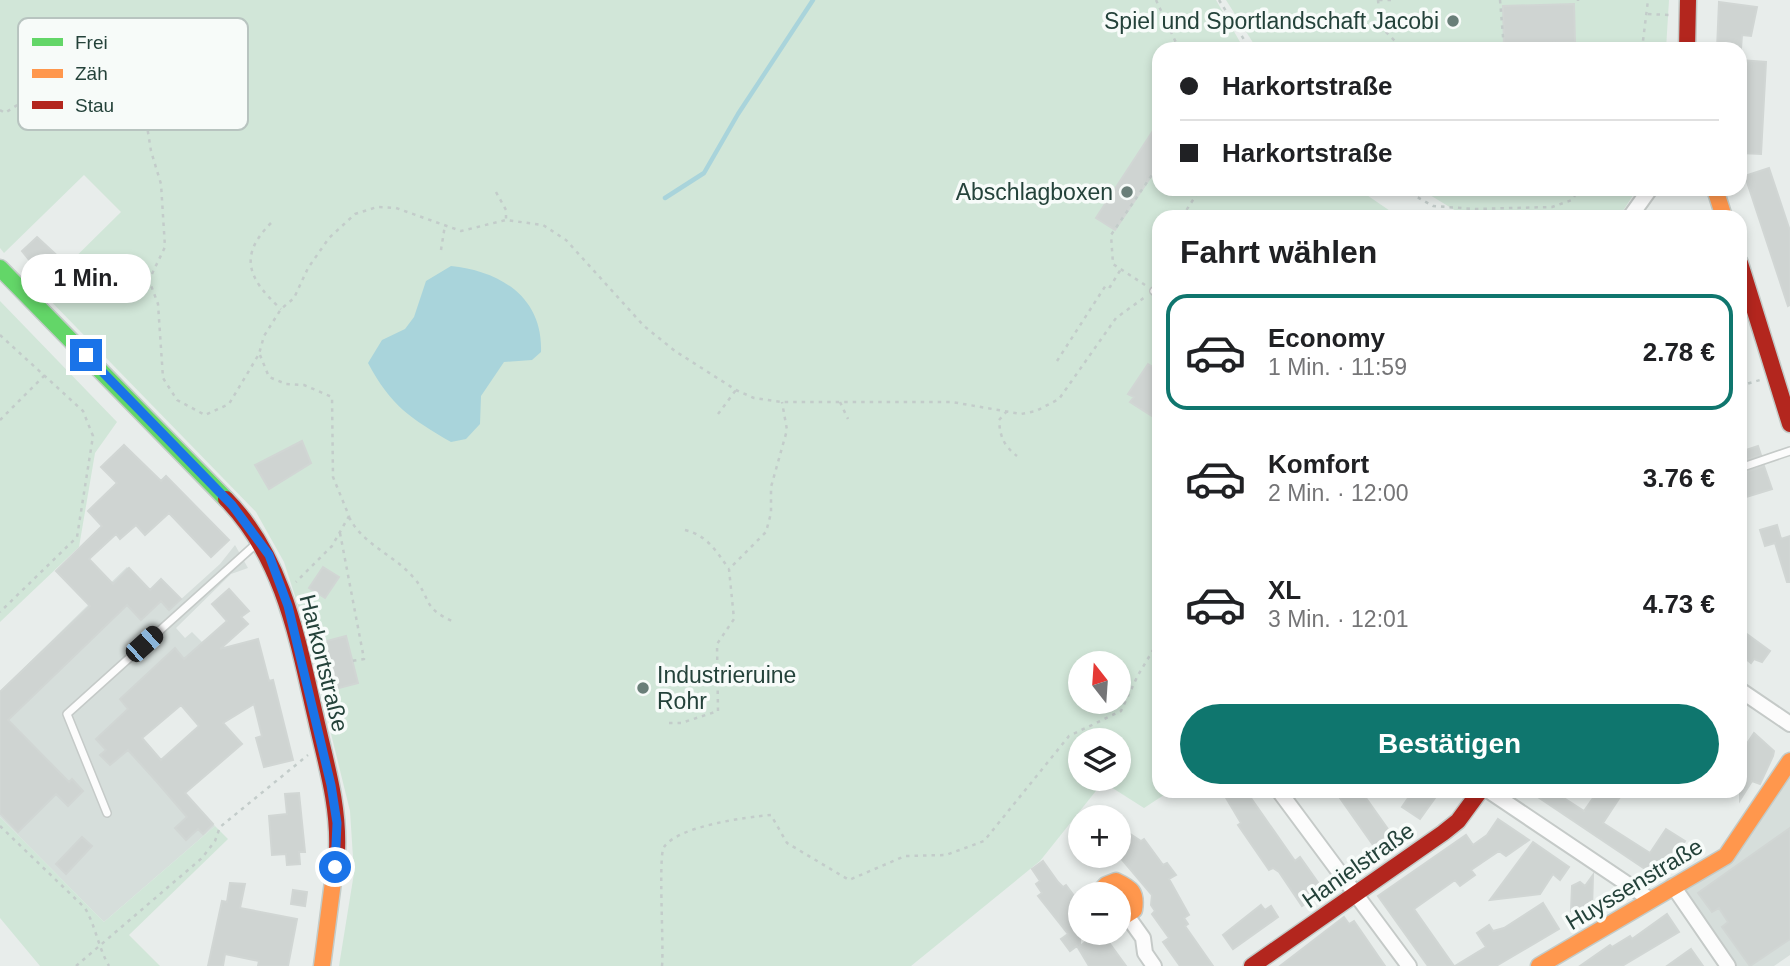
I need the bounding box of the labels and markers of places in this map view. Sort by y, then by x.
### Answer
place label: Spiel und Sportlandschaft Jacobi [1104,8,1439,34]
marker: Spiel und Sportlandschaft Jacobi [1445,13,1461,29]
place label: Abschlagboxen [956,179,1113,205]
marker: Abschlagboxen [1119,184,1135,200]
place label: Industrieruine Rohr [657,662,796,714]
marker: Industrieruine Rohr [635,680,651,696]

